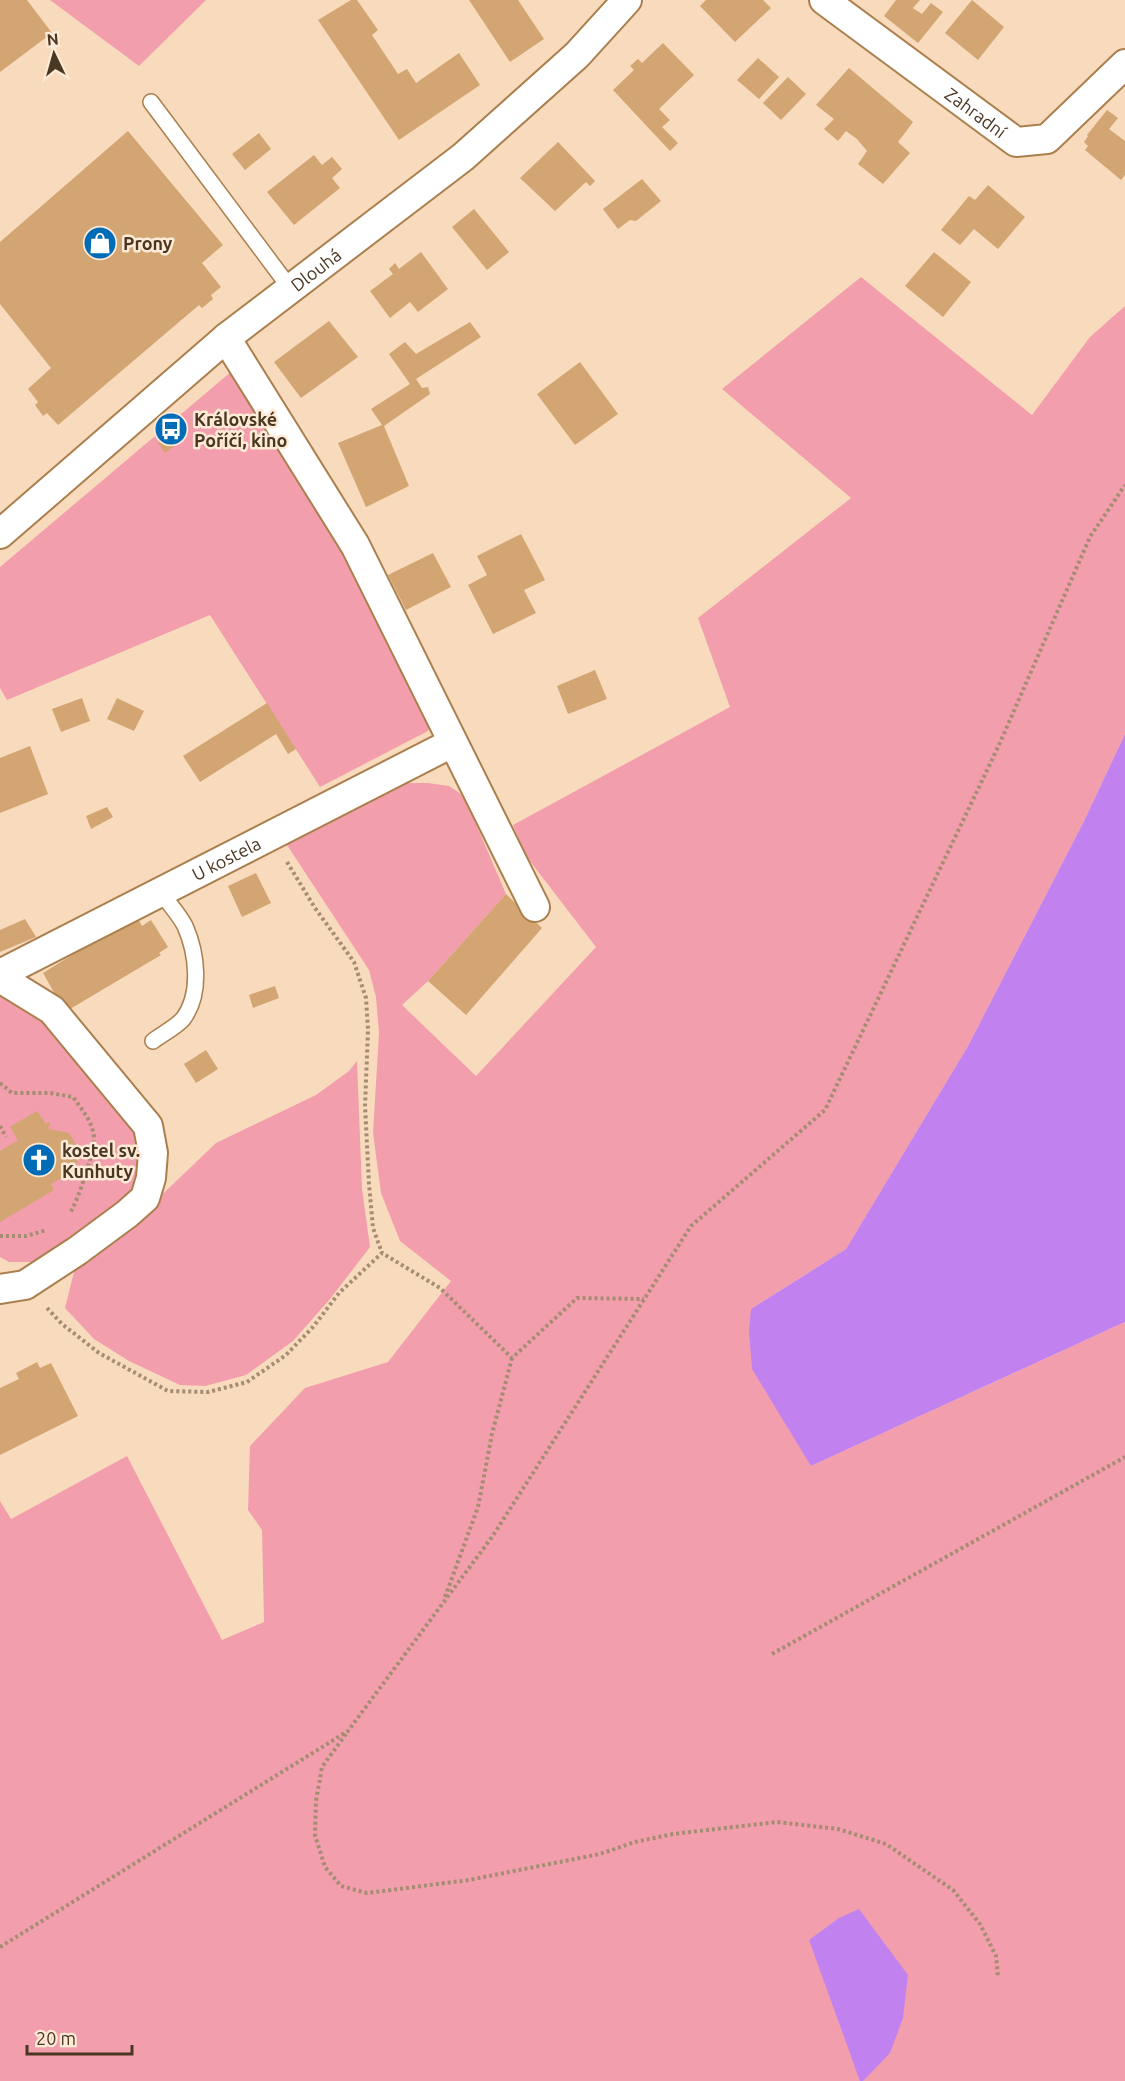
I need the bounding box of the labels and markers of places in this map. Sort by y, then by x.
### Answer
shop icon: Prony [82,225,118,261]
place label: Prony [123,233,173,253]
place label: Královské Poříčí, kino [194,409,287,450]
bus stop icon: Královské Poříčí, kino [153,411,189,447]
place label: kostel sv. Kunhuty [62,1140,140,1181]
church icon: kostel sv. Kunhuty [21,1142,57,1178]

